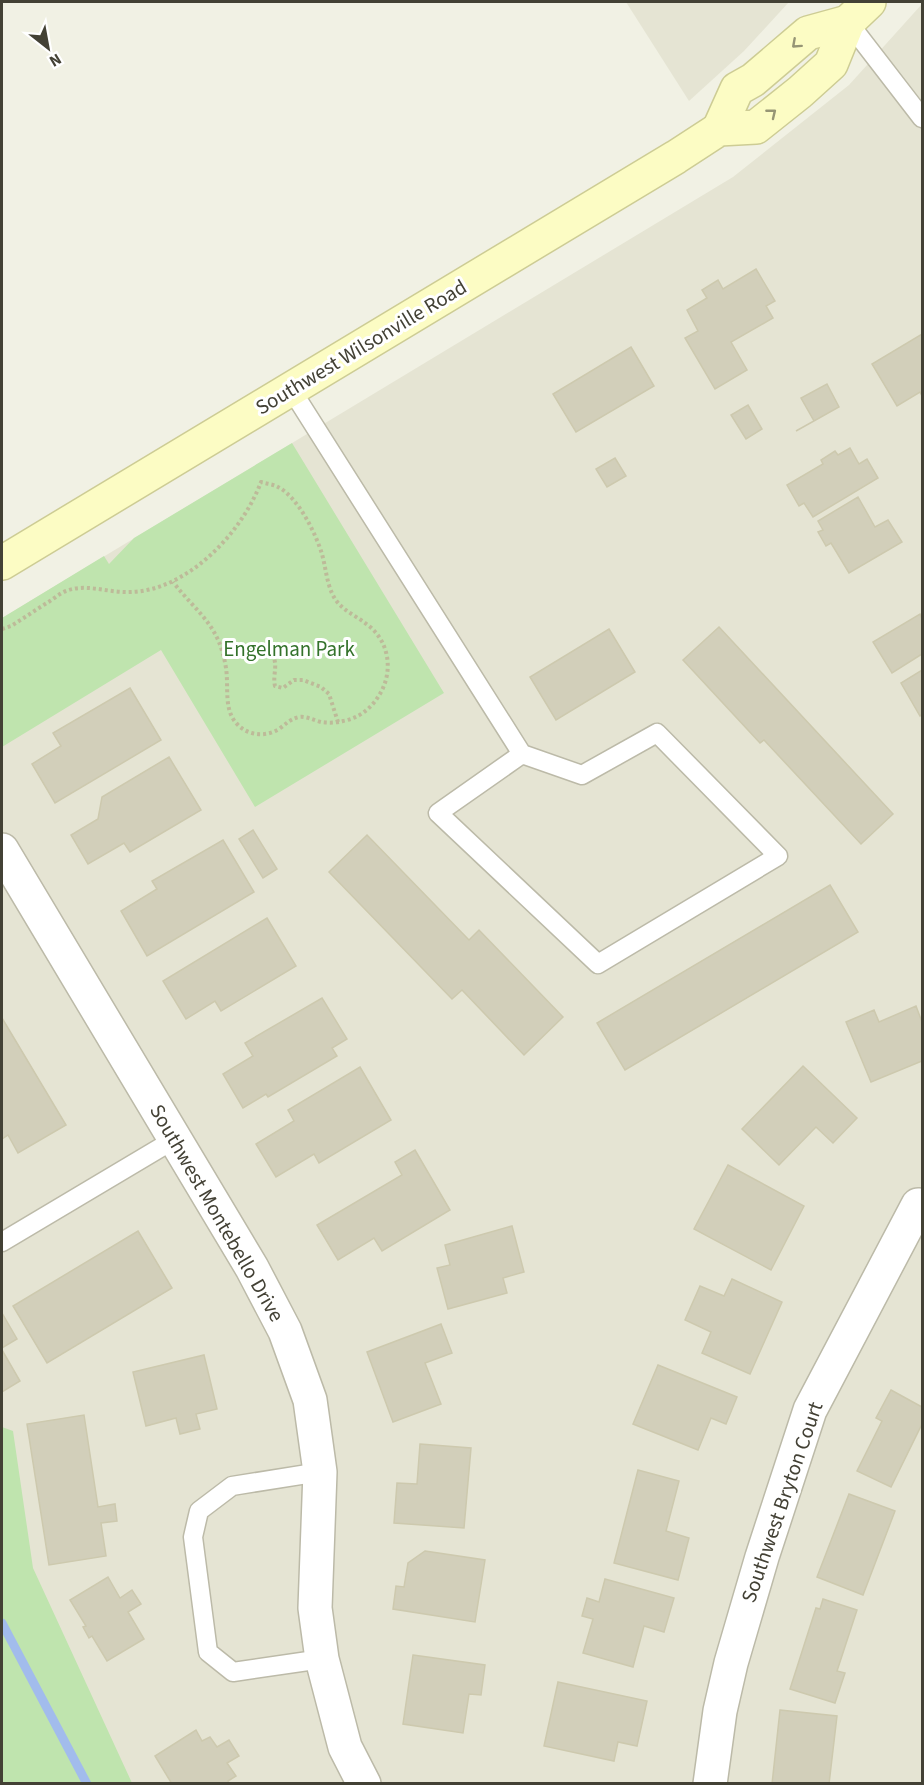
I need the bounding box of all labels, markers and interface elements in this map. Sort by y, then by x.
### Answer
north arrow [18,18,78,78]
one-way arrow [792,37,802,48]
text: N [45,48,65,72]
one-way arrow [766,110,777,121]
street label: Southwest Wilsonville Road [250,272,472,422]
park label: Engelman Park [223,634,355,664]
street label: Southwest Montebello Drive [142,1099,292,1327]
street label: Southwest Bryton Court [734,1398,830,1606]

